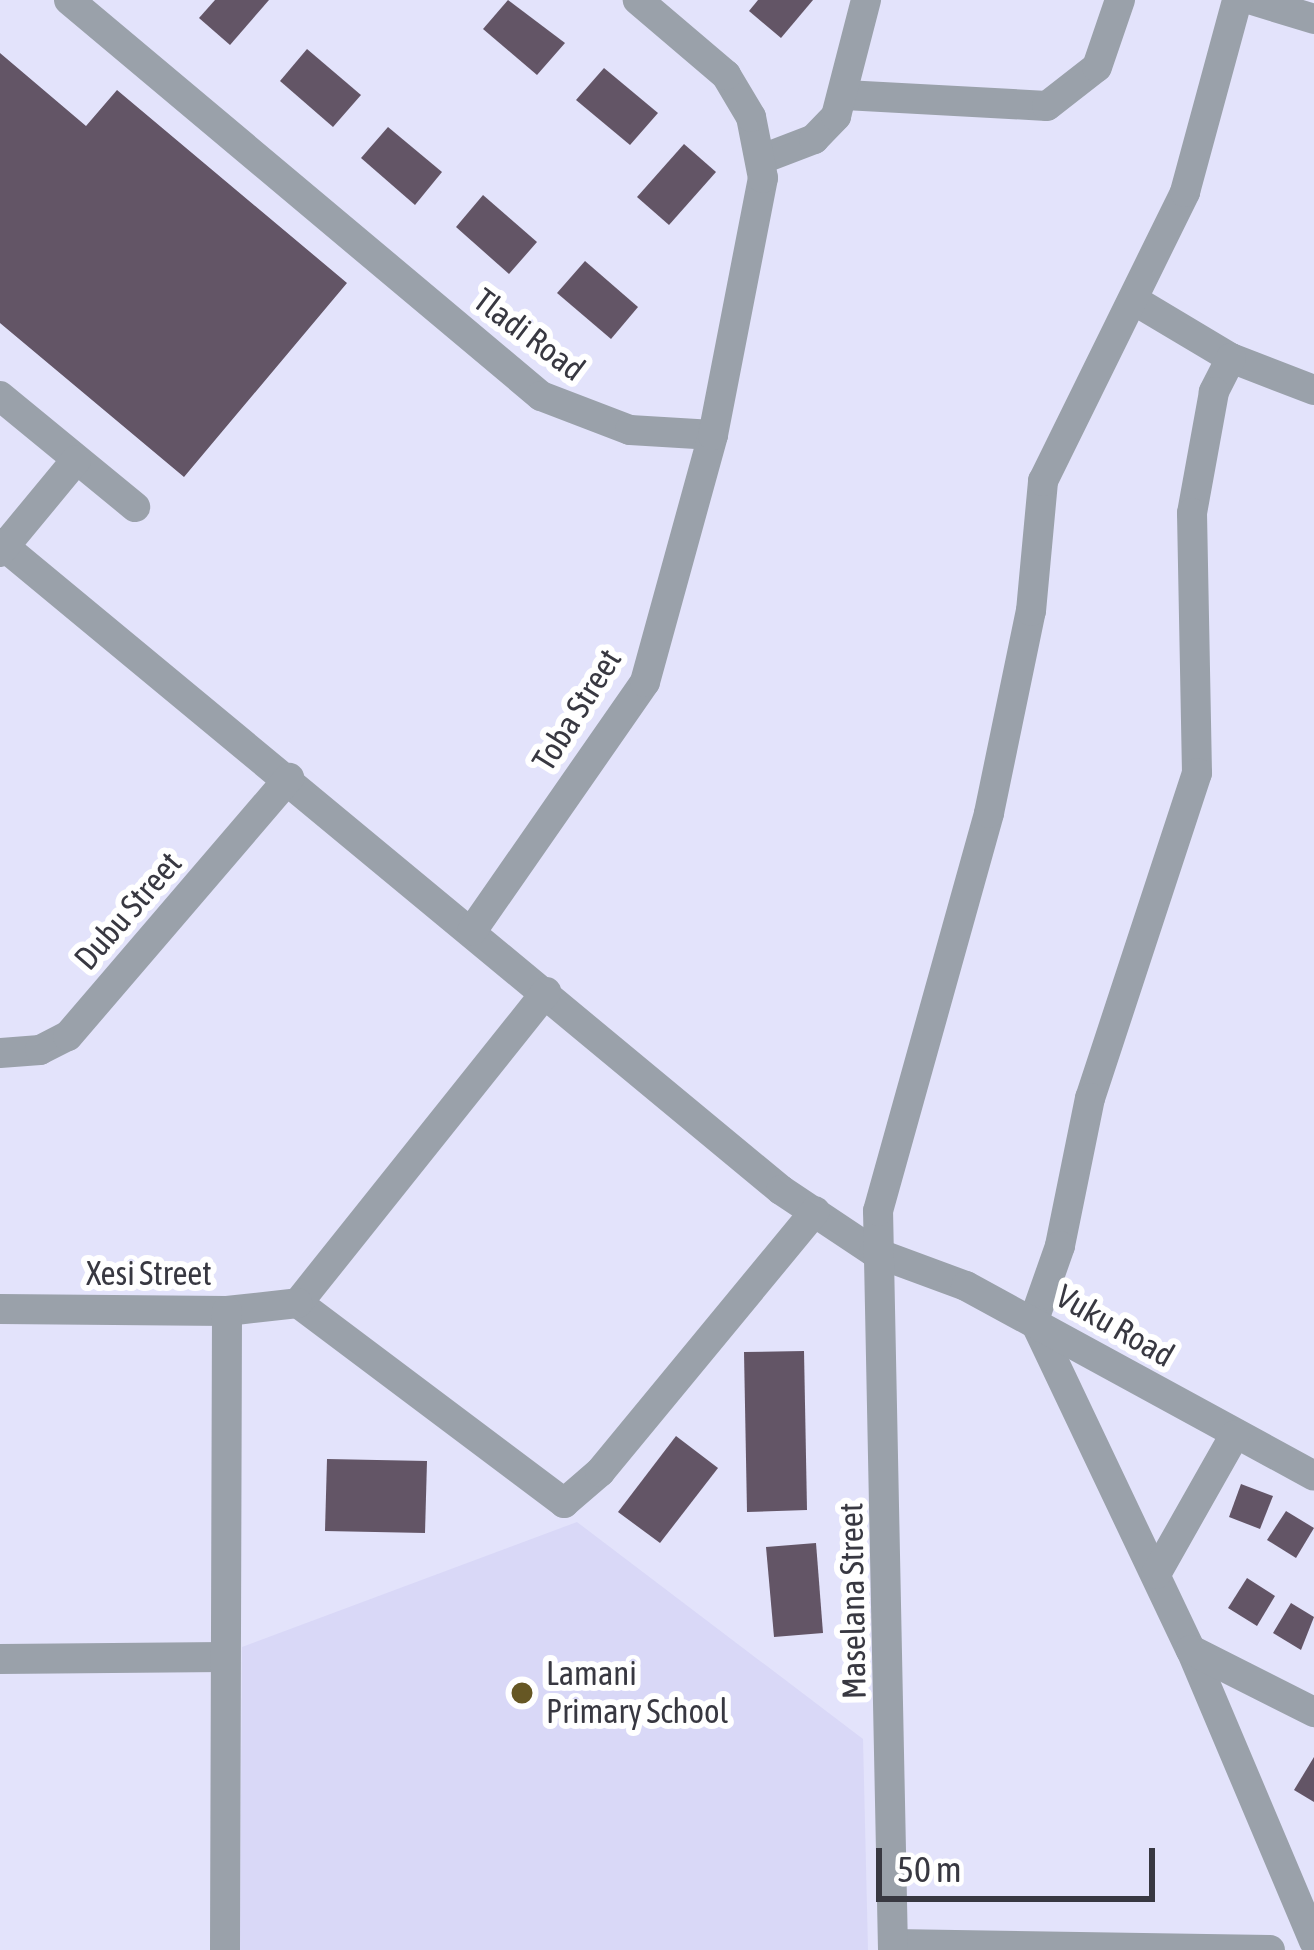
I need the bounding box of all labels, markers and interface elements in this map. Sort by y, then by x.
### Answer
street label: Tladi Road [466,280,592,390]
street label: Toba Street [524,642,630,778]
street label: Dubu Street [66,844,190,978]
street label: Xesi Street [86,1254,212,1294]
street label: Vuku Road [1049,1276,1181,1376]
street label: Maselana Street [831,1502,875,1700]
place label: Lamani Primary School [546,1654,728,1732]
marker: Lamani Primary School [509,1680,535,1706]
scale bar [882,1824,1161,1898]
text: 50 m [897,1848,962,1890]

